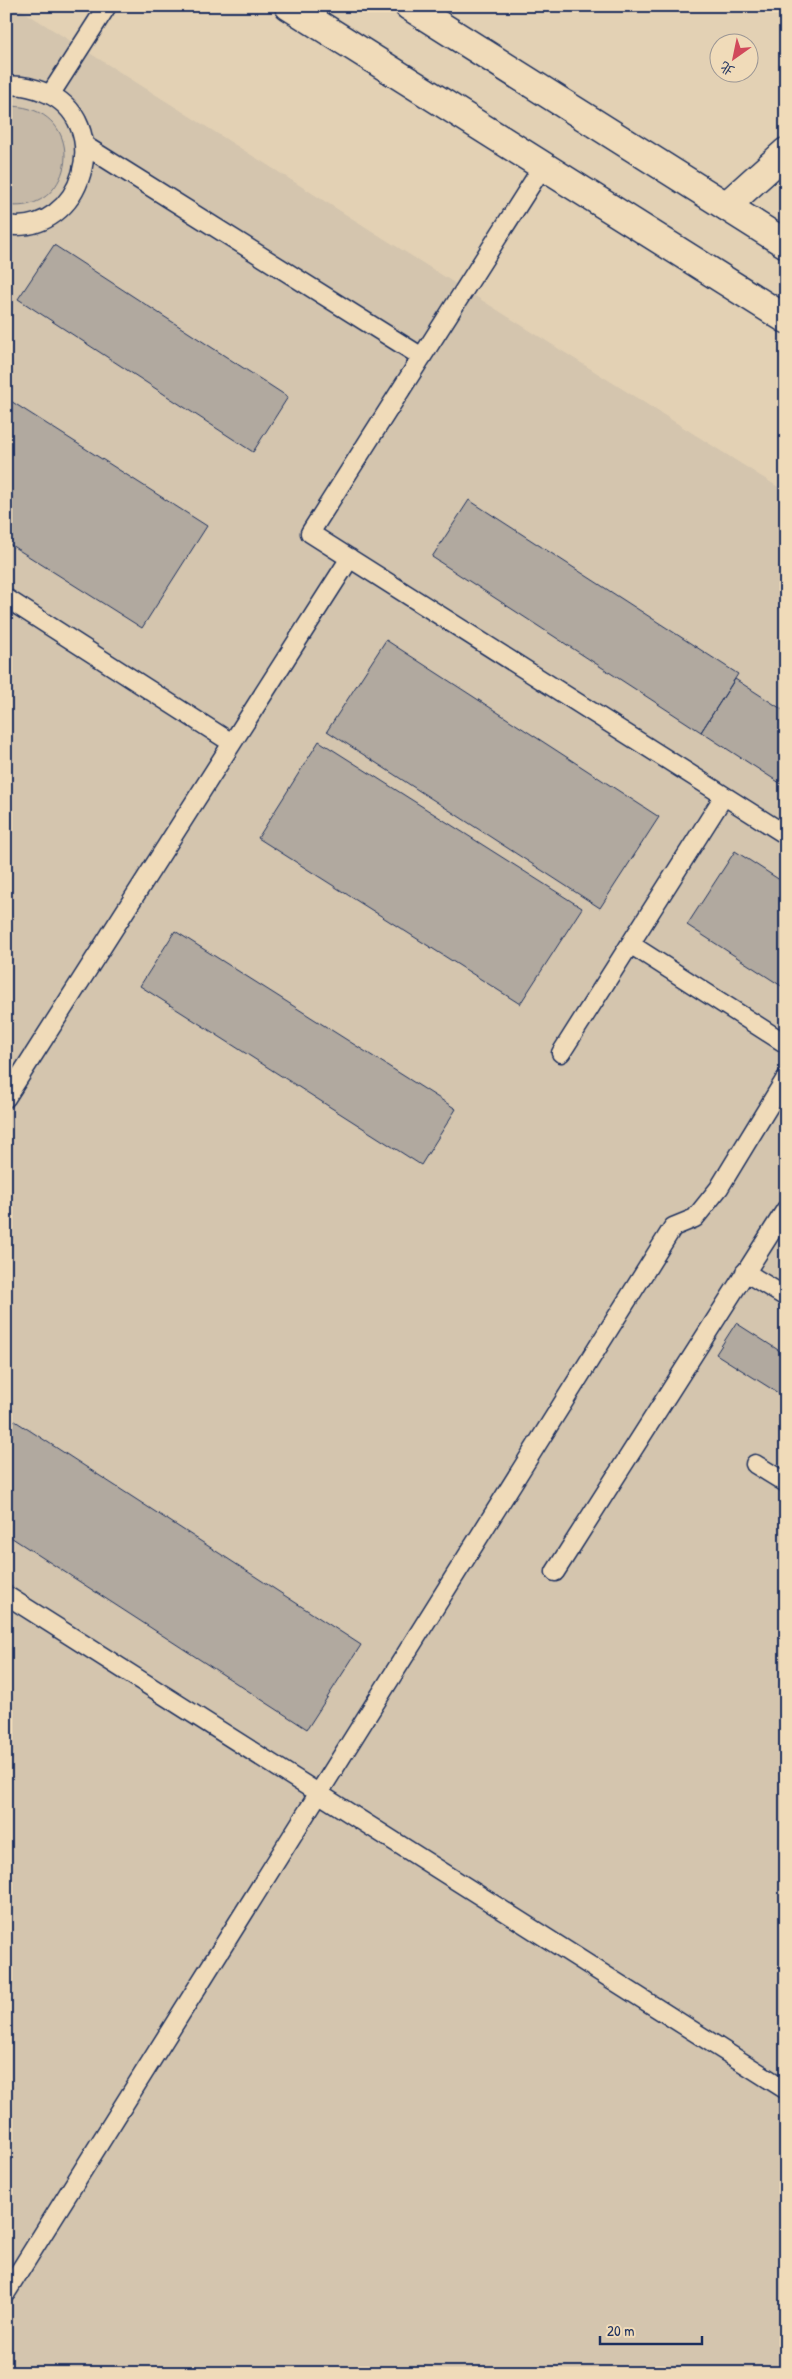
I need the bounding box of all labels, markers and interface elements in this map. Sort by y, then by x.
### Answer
north arrow [710,32,760,82]
text: 北 [716,58,738,81]
scale bar [600,2314,702,2346]
text: 20 m [607,2320,634,2341]

